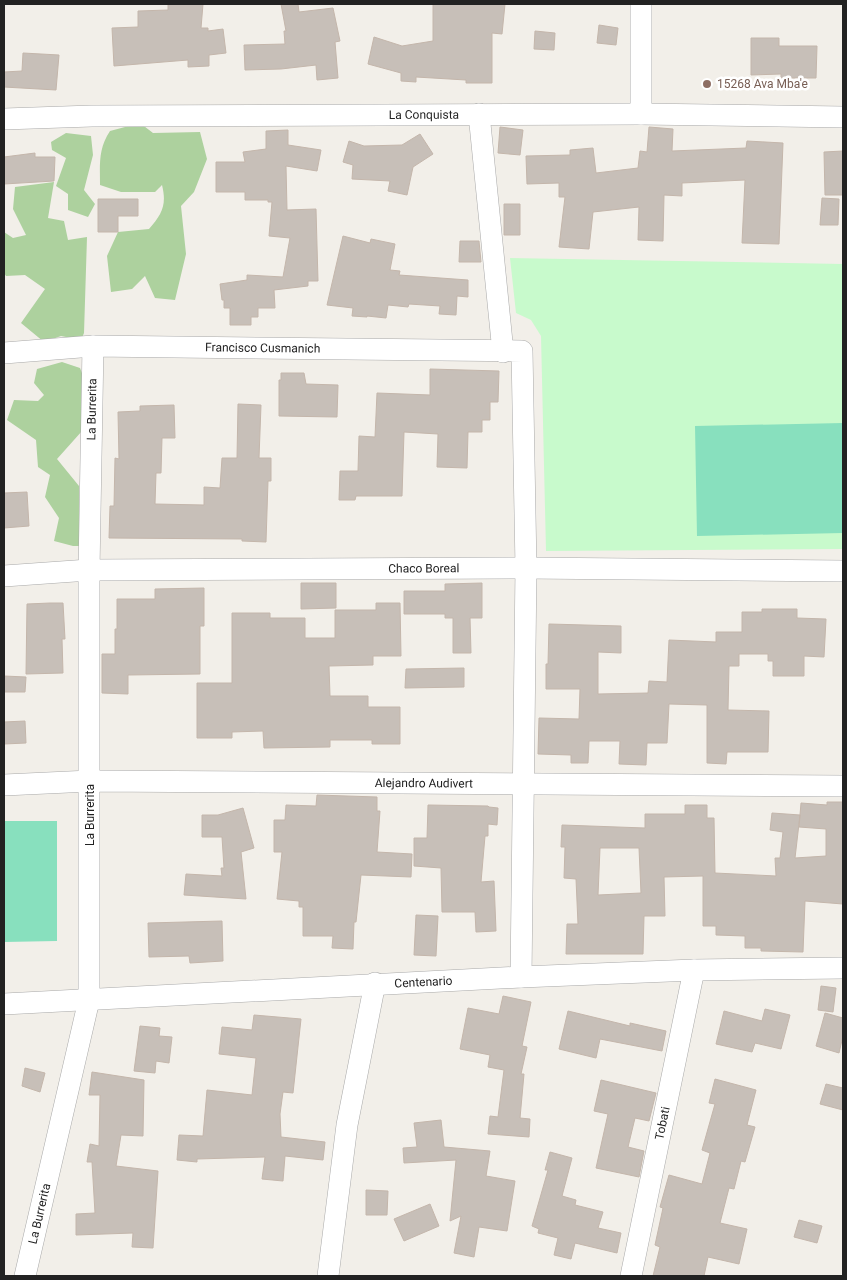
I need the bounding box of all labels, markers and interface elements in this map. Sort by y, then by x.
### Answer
place label: 15268 Ava Mba'e [717,77,808,91]
marker: 15268 Ava Mba'e [701,78,713,90]
street label: La Conquista [389,108,459,122]
street label: Francisco Cusmanich [205,340,320,356]
street label: La Burrerita [84,378,99,440]
street label: Chaco Boreal [388,561,459,576]
street label: Alejandro Audivert [375,776,473,791]
street label: La Burrerita [83,784,97,846]
street label: Centenario [394,974,453,991]
street label: Tobati [652,1105,673,1141]
street label: La Burrerita [26,1182,53,1245]

